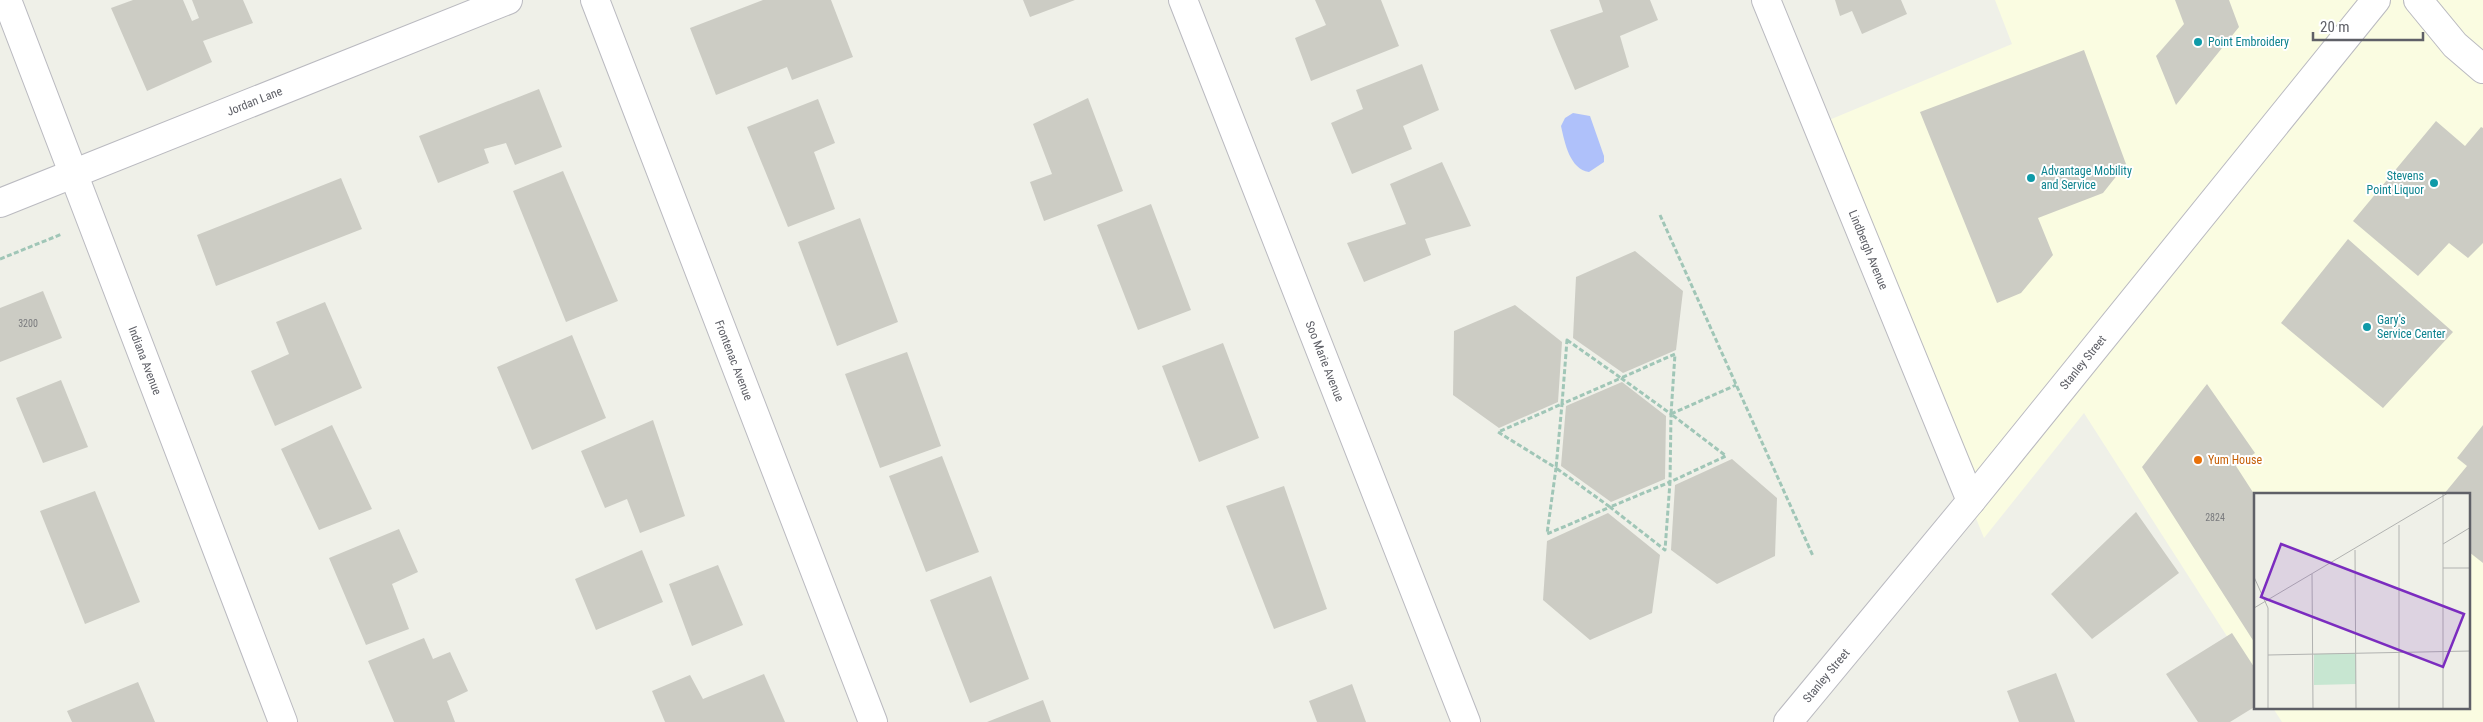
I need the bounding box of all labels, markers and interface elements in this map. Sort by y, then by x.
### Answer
scale bar [2313,10,2423,42]
text: 20 m [2320,18,2350,36]
place label: Point Embroidery [2208,35,2289,49]
marker: Point Embroidery [2192,36,2204,48]
street label: Jordan Lane [225,84,285,119]
place label: Advantage Mobility and Service [2041,164,2132,192]
place label: Stevens Point Liquor [2367,169,2424,197]
marker: Advantage Mobility and Service [2025,172,2037,184]
marker: Stevens Point Liquor [2428,177,2440,189]
street label: Lindbergh Avenue [1846,208,1891,292]
place label: Gary's Service Center [2377,313,2446,341]
house number: 3200 [18,318,38,329]
street label: Frontenac Avenue [712,318,756,403]
street label: Soo Marie Avenue [1303,319,1347,404]
marker: Gary's Service Center [2361,321,2373,333]
street label: Indiana Avenue [125,324,164,397]
street label: Stanley Street [2057,332,2109,392]
place label: Yum House [2208,453,2262,467]
marker: Yum House [2192,454,2204,466]
inset map [2254,493,2470,710]
house number: 2824 [2205,512,2225,523]
street label: Stanley Street [1800,646,1853,706]

